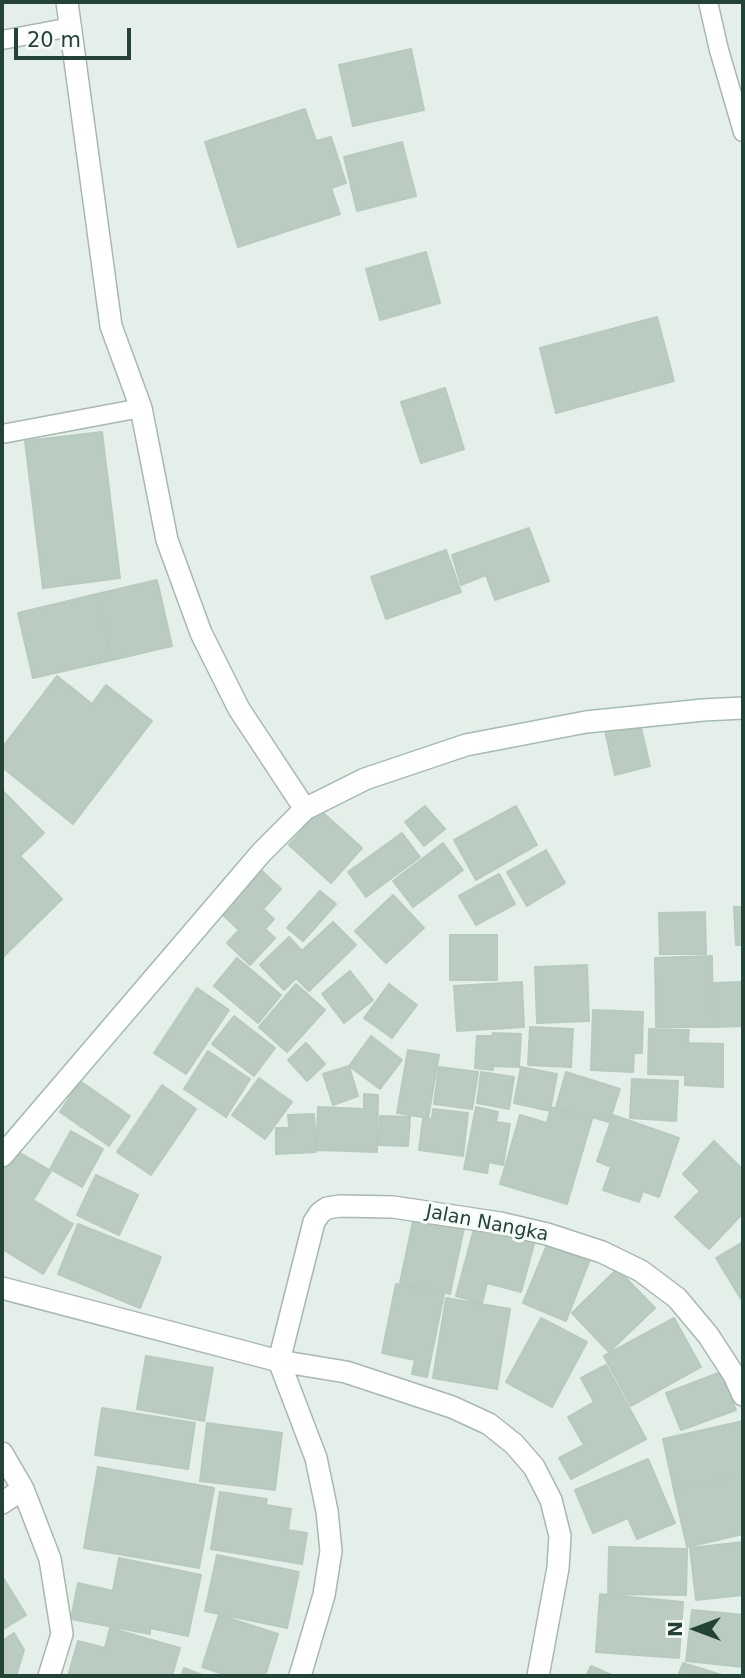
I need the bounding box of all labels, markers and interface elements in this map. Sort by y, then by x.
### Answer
scale bar [18,14,135,58]
text: 20 m [27,28,81,52]
street label: Jalan Nangka [424,1201,550,1247]
north arrow [661,1594,731,1664]
text: N [664,1621,686,1637]

